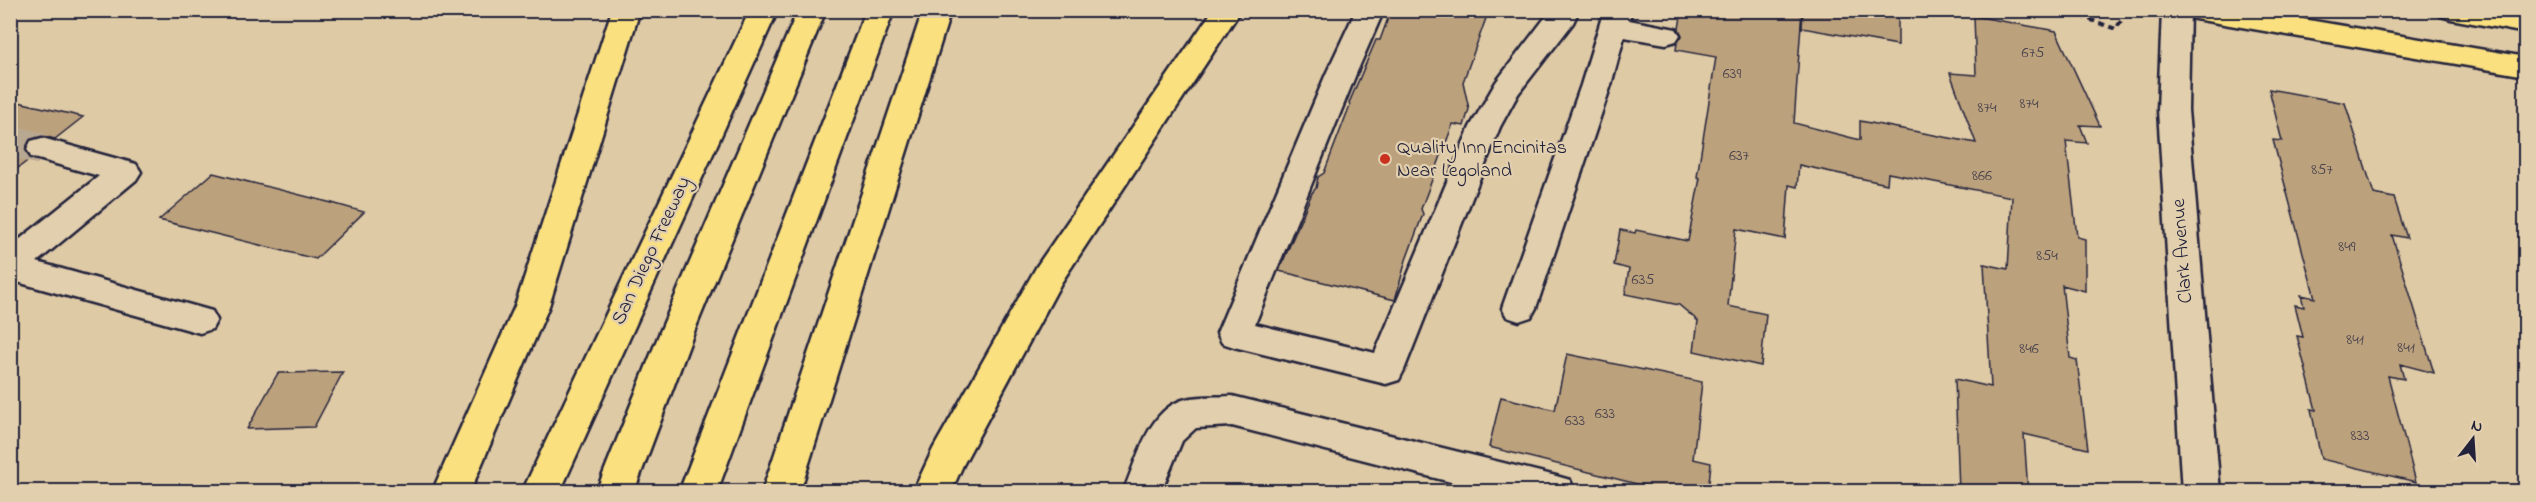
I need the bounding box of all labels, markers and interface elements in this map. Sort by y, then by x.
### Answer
house number: 675 [2022,41,2044,65]
house number: 639 [1723,62,1741,86]
house number: 874 [2019,92,2039,116]
house number: 874 [1977,96,1997,120]
place label: Quality Inn Encinitas Near Legoland [1397,134,1567,187]
house number: 637 [1729,144,1750,168]
marker: Quality Inn Encinitas Near Legoland [1378,152,1392,166]
house number: 857 [2311,158,2333,182]
house number: 866 [1972,164,1992,188]
street label: San Diego Freeway [605,172,700,330]
street label: Clark Avenue [2165,198,2201,304]
house number: 849 [2338,235,2356,259]
house number: 854 [2036,244,2058,268]
house number: 635 [1632,268,1654,292]
house number: 841 [2346,328,2364,352]
house number: 841 [2397,336,2415,360]
house number: 846 [2019,337,2039,361]
house number: 633 [1595,402,1615,426]
house number: 633 [1565,409,1585,433]
north arrow [2443,409,2503,469]
text: N [2468,414,2486,440]
house number: 833 [2350,424,2370,448]

